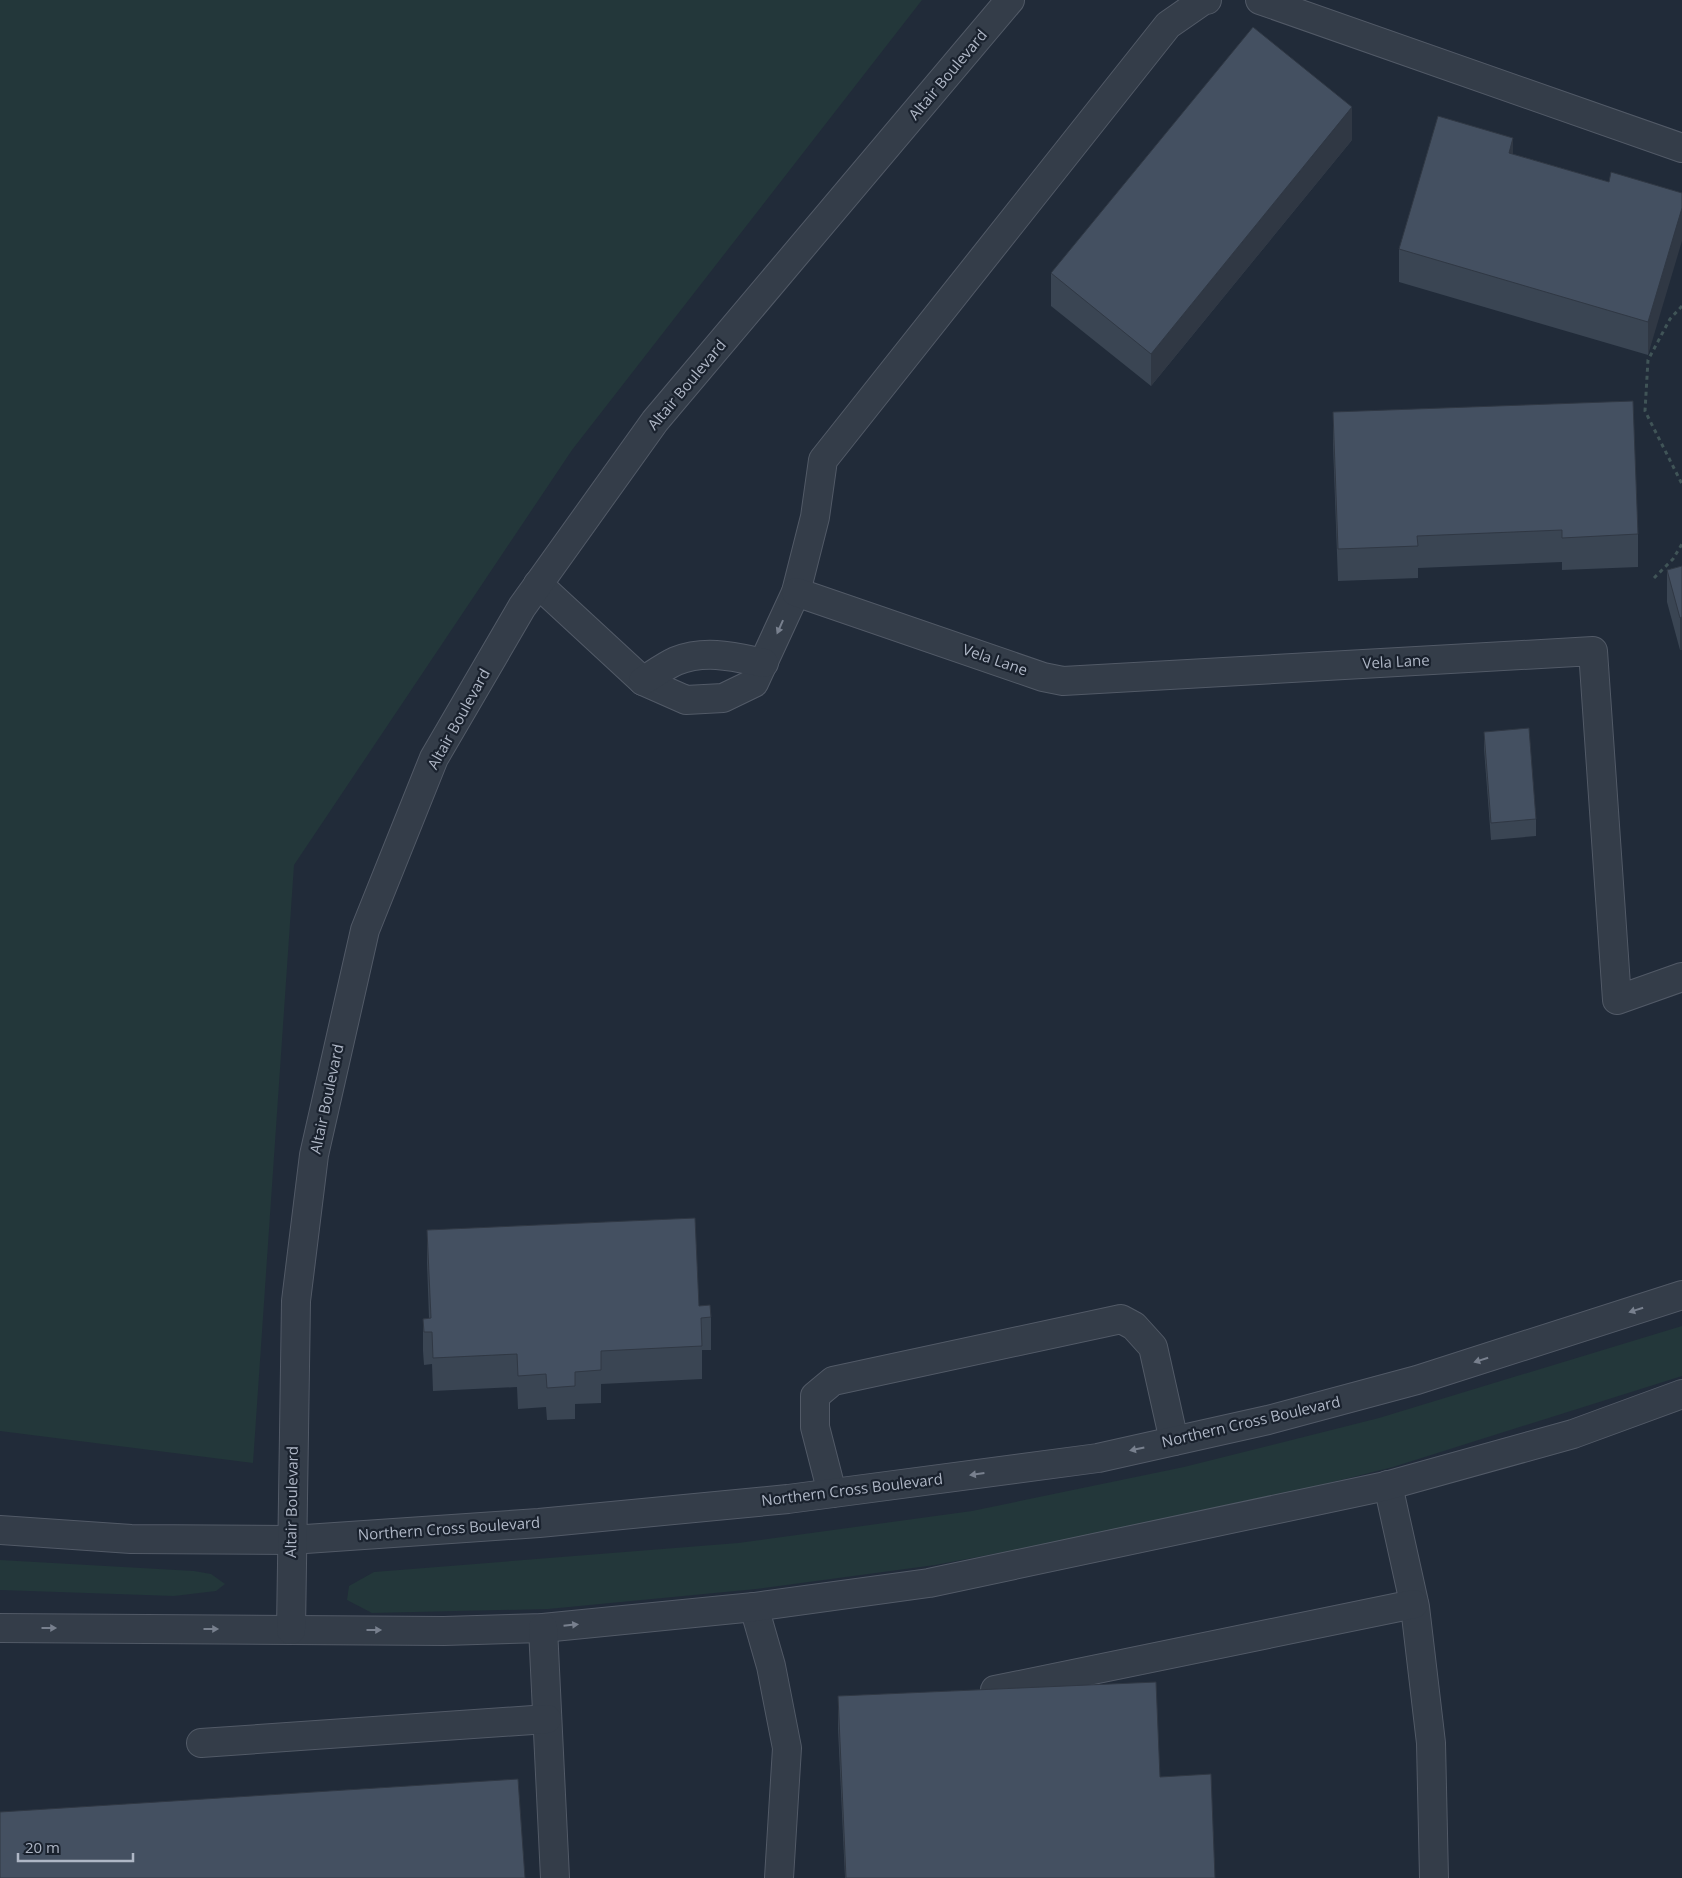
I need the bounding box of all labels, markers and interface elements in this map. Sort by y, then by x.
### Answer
street label: Altair Boulevard [904,25,991,124]
street label: Altair Boulevard [643,335,730,434]
one-way arrow [776,620,784,634]
street label: Vela Lane [960,639,1030,679]
street label: Vela Lane [1362,649,1430,673]
street label: Altair Boulevard [422,665,494,772]
street label: Altair Boulevard [305,1042,347,1156]
one-way arrow [1628,1307,1643,1314]
one-way arrow [1473,1356,1488,1364]
street label: Northern Cross Boulevard [1160,1391,1342,1451]
one-way arrow [1130,1445,1145,1453]
street label: Altair Boulevard [280,1446,302,1558]
street label: Northern Cross Boulevard [760,1468,944,1510]
one-way arrow [969,1470,985,1478]
street label: Northern Cross Boulevard [357,1512,541,1544]
one-way arrow [563,1621,579,1629]
one-way arrow [41,1624,57,1632]
one-way arrow [203,1625,219,1633]
one-way arrow [366,1626,382,1634]
scale bar [18,1830,132,1862]
text: 20 m [25,1837,60,1857]

